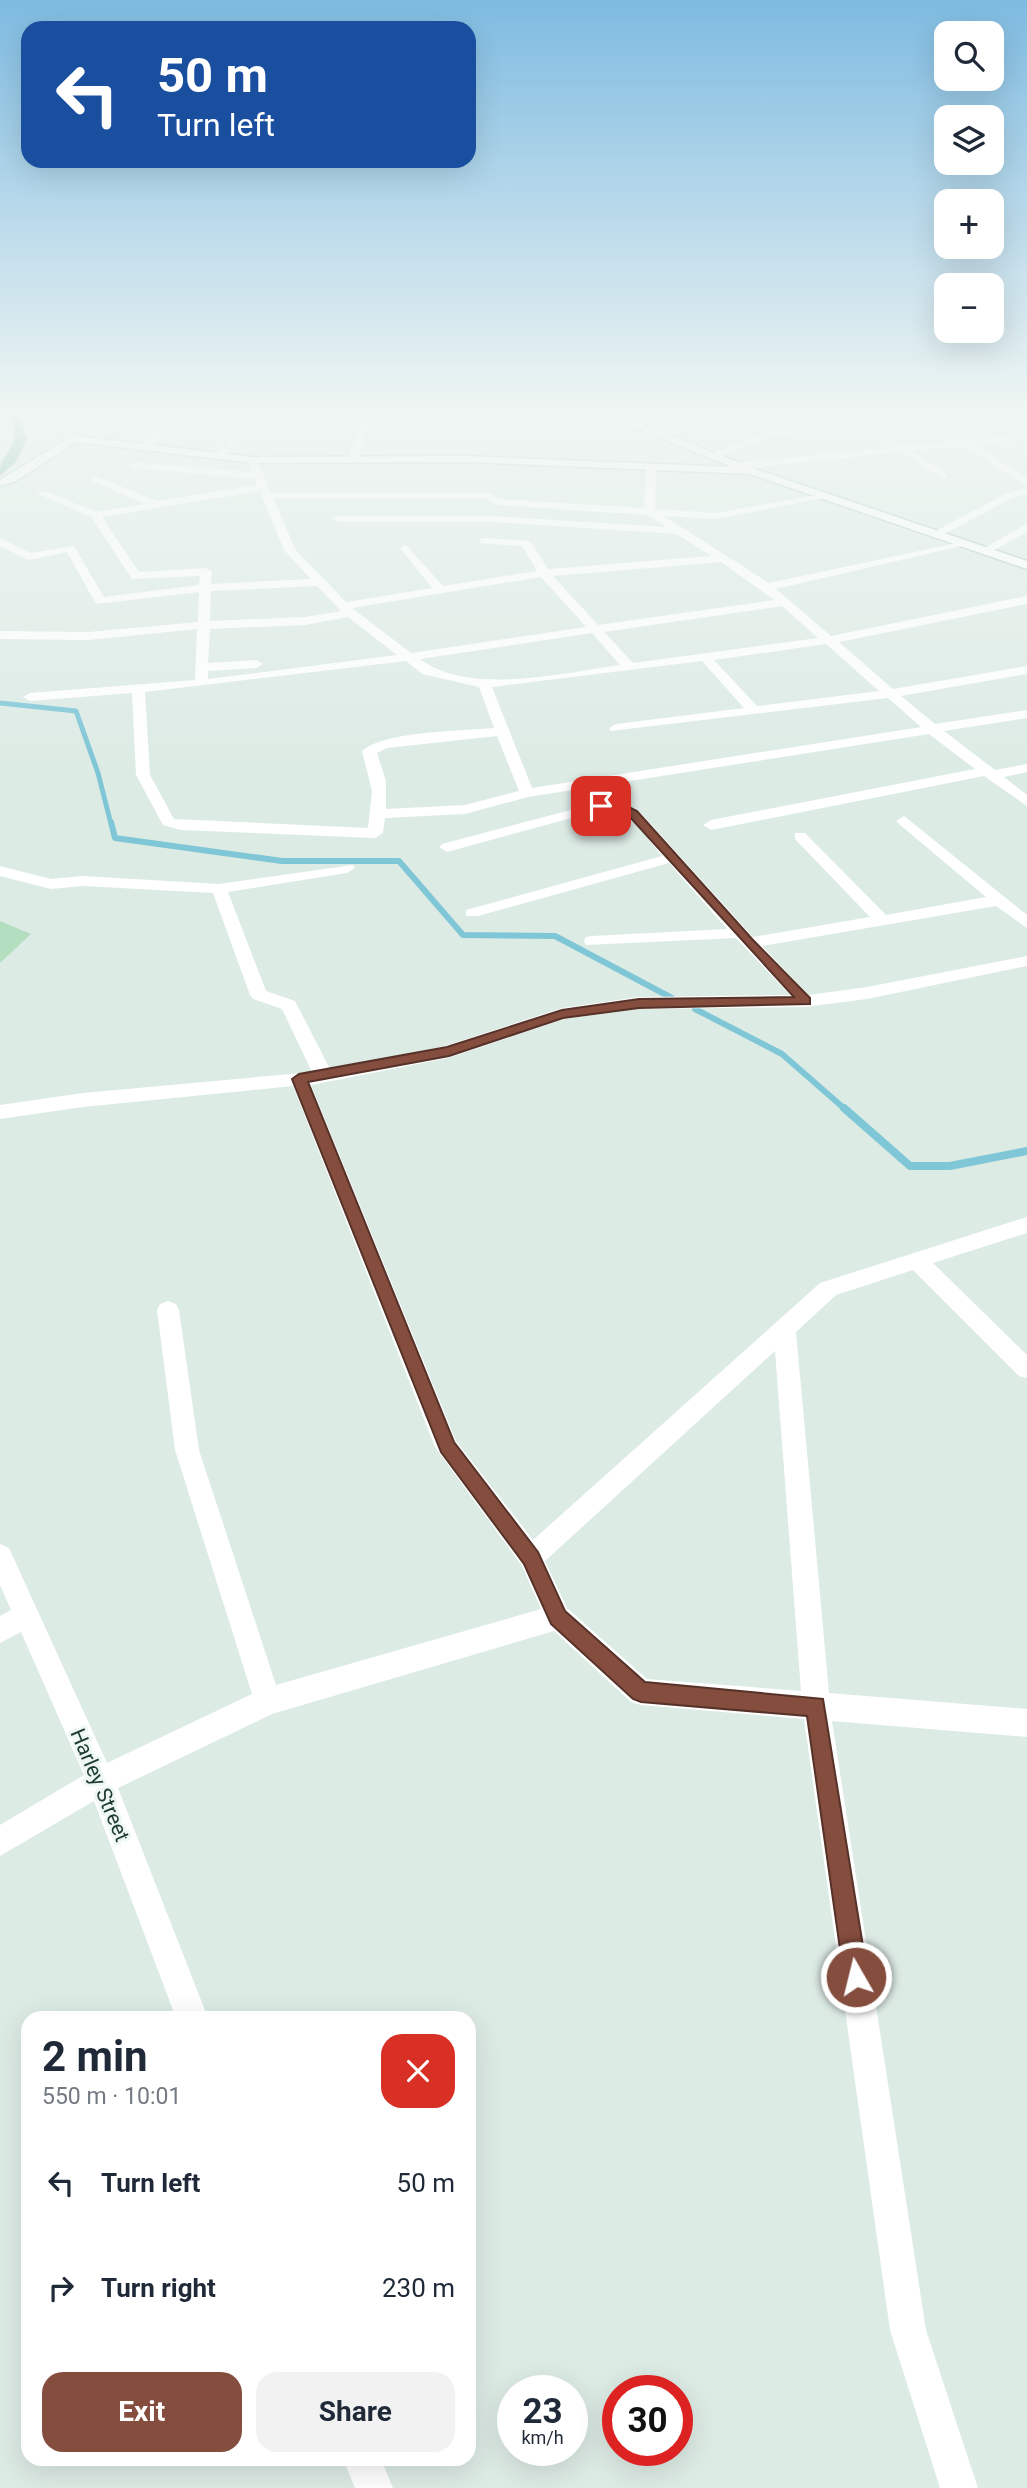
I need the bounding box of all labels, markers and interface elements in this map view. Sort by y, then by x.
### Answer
map controls [934,21,1004,343]
button: search [934,21,1004,91]
text: 50 m [157,47,268,104]
icon: left [42,49,133,140]
button: layers [934,105,1004,175]
text: Turn left [157,106,275,144]
button: + [934,189,1004,259]
button: − [934,273,1004,343]
pin [571,776,631,836]
icon: arrive [582,787,620,825]
street label: Harley Street [65,1725,135,1845]
position arrow [819,1940,893,2014]
text: 2 min [42,2032,148,2081]
button: close [381,2034,455,2108]
text: 550 m · 10:01 [42,2083,181,2110]
icon: left [42,2164,80,2202]
text: Turn left [101,2168,200,2198]
text: 50 m [397,2168,455,2198]
icon: right [42,2269,80,2307]
text: Turn right [101,2273,216,2303]
text: 230 m [382,2273,455,2303]
button: Exit [42,2372,242,2452]
button: Share [256,2372,455,2452]
speed limit sign: 30 [602,2375,693,2466]
text: 23 [522,2391,563,2432]
text: km/h [521,2427,564,2448]

